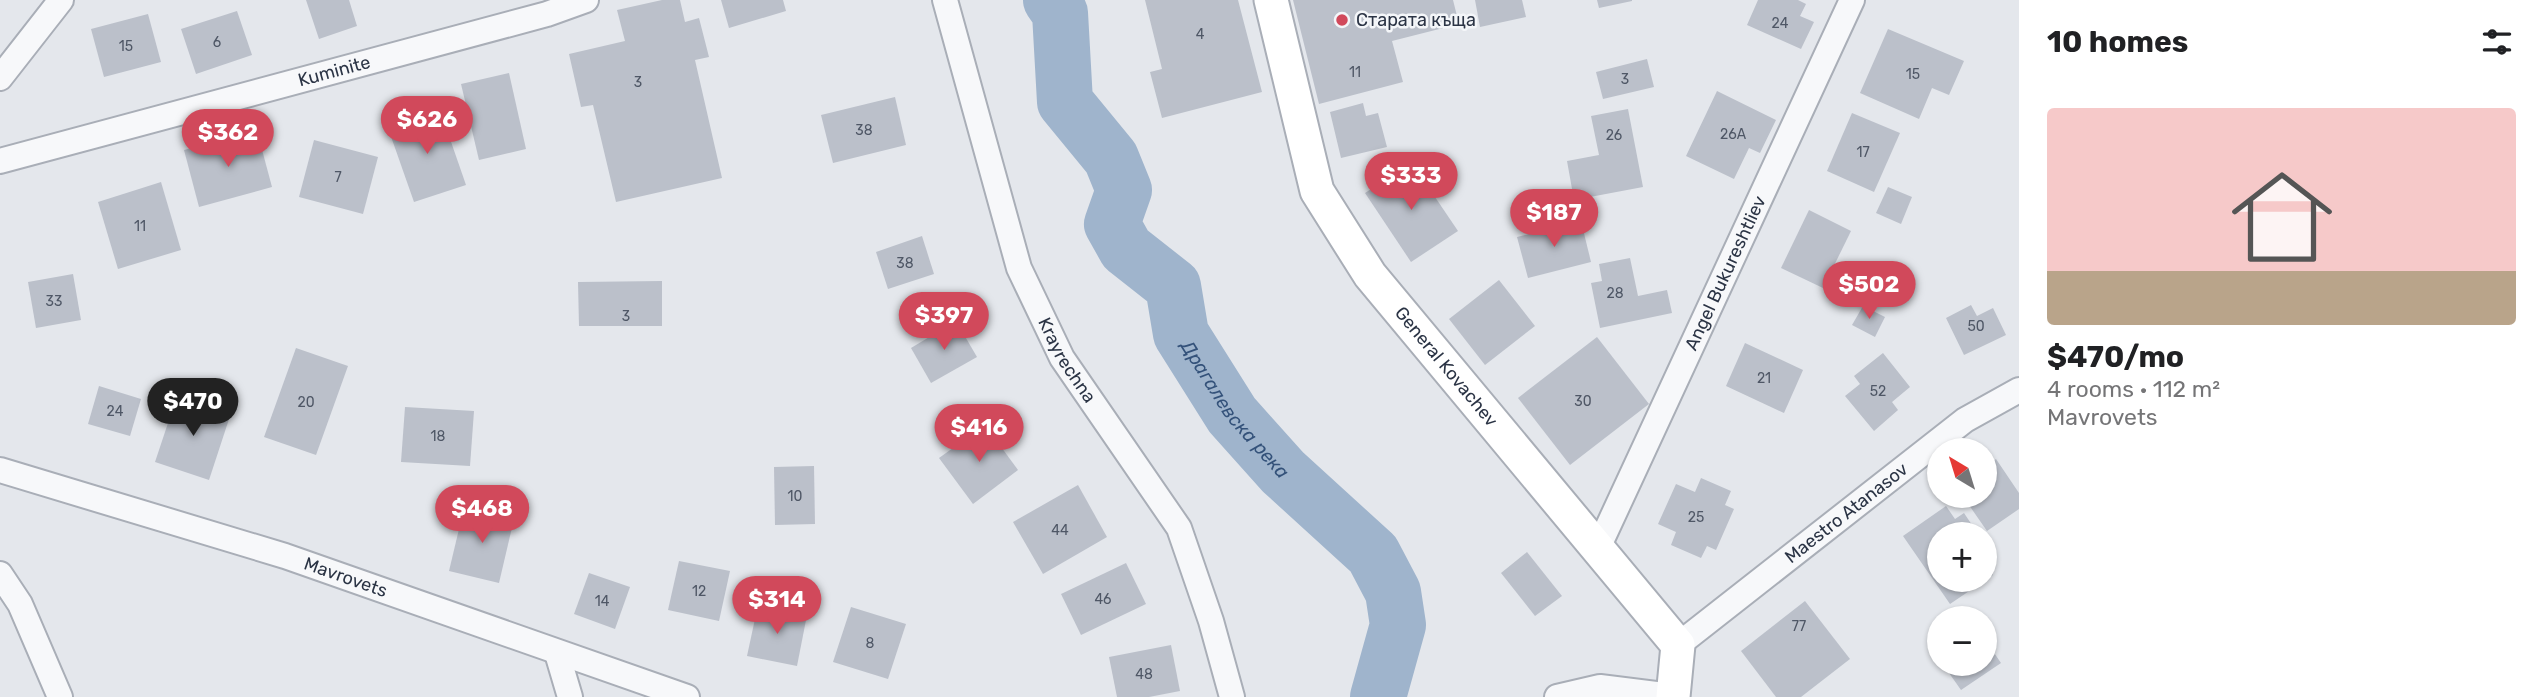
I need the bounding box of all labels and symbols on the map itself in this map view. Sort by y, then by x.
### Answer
place label: Старата къща [1356,9,1476,31]
marker: Старата къща [1334,12,1350,28]
house number: 24 [1772,15,1789,32]
house number: 4 [1196,26,1205,43]
house number: 6 [213,34,221,51]
house number: 15 [119,38,133,55]
street label: Kuminite [296,51,373,91]
house number: 11 [1349,64,1361,81]
house number: 15 [1906,66,1920,83]
house number: 3 [1621,71,1629,88]
house number: 3 [634,74,642,91]
pin: $626 [386,96,468,156]
pin: $362 [187,110,269,169]
house number: 38 [855,122,873,139]
house number: 26А [1720,126,1747,143]
house number: 26 [1606,127,1622,144]
house number: 17 [1856,144,1870,161]
pin: $333 [1370,152,1452,212]
house number: 7 [334,169,342,186]
pin: $187 [1513,190,1595,249]
street label: Angel Bukureshtliev [1680,192,1771,354]
house number: 11 [134,218,146,235]
house number: 38 [896,255,914,272]
pin: $502 [1828,262,1910,321]
house number: 28 [1606,285,1624,302]
pin: $397 [903,292,985,352]
house number: 33 [46,293,62,310]
street label: General Kovachev [1390,302,1503,431]
house number: 3 [622,308,630,325]
street label: Krayrechna [1033,314,1101,407]
house number: 50 [1967,318,1985,335]
water label: Драгалевска река [1175,334,1294,483]
house number: 21 [1757,370,1771,387]
pin: $470 [152,378,234,438]
house number: 52 [1870,383,1886,400]
house number: 30 [1574,393,1592,410]
house number: 20 [297,394,315,411]
house number: 24 [107,403,124,420]
pin: $416 [938,405,1020,464]
house number: 18 [431,428,446,445]
north arrow [1927,438,1997,508]
street label: Maestro Atanasov [1781,458,1912,568]
pin: $468 [441,486,523,545]
house number: 10 [788,488,803,505]
house number: 25 [1688,509,1704,526]
house number: 44 [1051,522,1069,539]
street label: Mavrovets [301,553,390,602]
pin: $314 [736,576,818,636]
house number: 12 [692,583,706,600]
house number: 46 [1094,591,1112,608]
house number: 14 [595,593,610,610]
house number: 77 [1792,618,1806,635]
house number: 8 [866,635,875,652]
house number: 48 [1135,666,1153,683]

